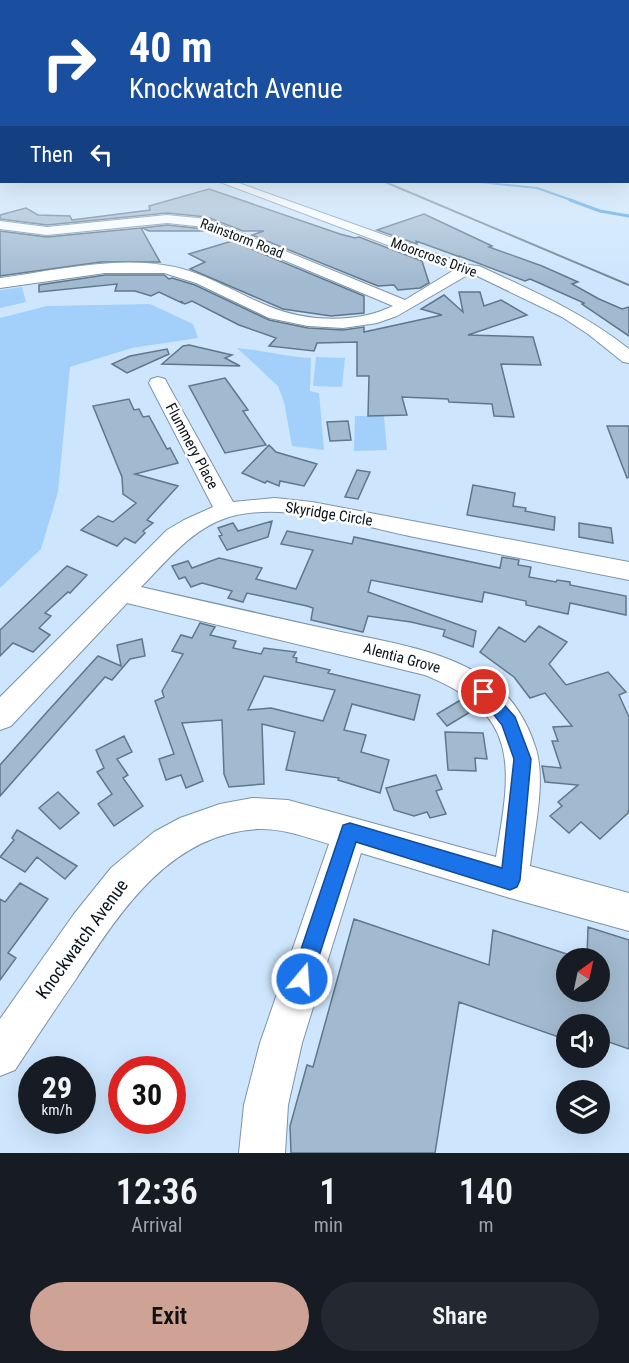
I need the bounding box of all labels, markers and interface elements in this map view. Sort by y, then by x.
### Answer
text: 40 m [129,23,212,72]
icon: right [30,24,108,102]
text: Knockwatch Avenue [129,73,343,105]
icon: left [85,138,118,171]
text: Then [30,142,73,167]
street label: Rainstorm Road [198,215,286,261]
street label: Moorcross Drive [389,234,480,280]
street label: Flummery Place [162,400,222,492]
street label: Skyridge Circle [284,498,374,530]
street label: Alentia Grove [362,639,442,677]
pin [458,666,509,717]
icon: arrive [467,675,500,708]
street label: Knockwatch Avenue [31,875,132,1002]
position arrow [270,947,334,1011]
north arrow [556,948,610,1002]
map controls [556,948,610,1134]
button: sound [556,1014,610,1068]
speed limit sign: 30 [108,1056,186,1134]
text: 29 [42,1070,72,1105]
button: layers [556,1080,610,1134]
text: km/h [42,1101,72,1119]
text: 12:36 [116,1171,198,1213]
text: 1 [319,1171,337,1213]
text: 140 [459,1171,513,1213]
text: Arrival [131,1213,182,1237]
text: min [314,1213,343,1237]
text: m [478,1213,494,1237]
button: Exit [30,1282,309,1351]
button: Share [321,1282,599,1351]

